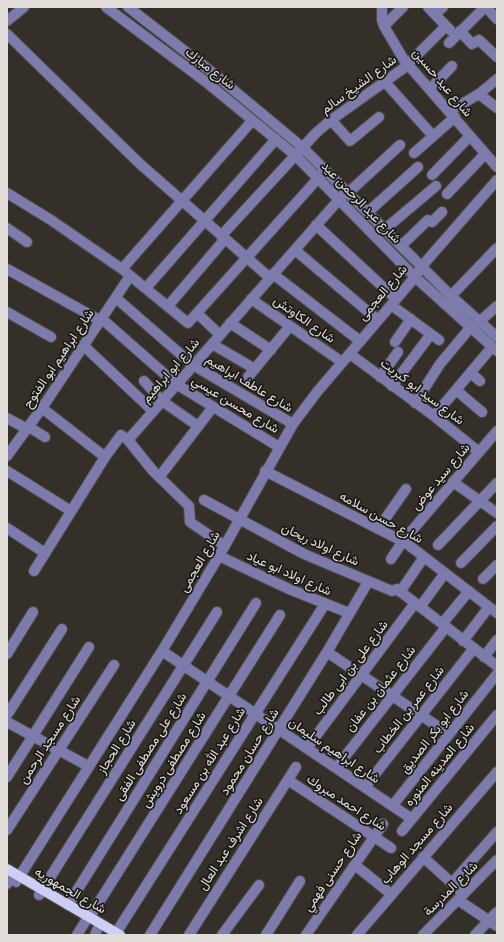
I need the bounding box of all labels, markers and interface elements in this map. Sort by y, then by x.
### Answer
street label: شارع مبارك [182,45,238,93]
street label: شارع عيد حسين [409,46,475,120]
street label: شارع الشيخ سالم [318,52,400,118]
street label: شارع عبد الرحمن عيد [318,159,404,247]
street label: شارع العجمى [355,262,411,324]
street label: شارع الكاوتش [270,293,338,347]
street label: شارع ابراهيم ابو الفتوح [20,307,98,411]
street label: شارع ابو ابراهيم [139,335,203,407]
street label: شارع عاطف ابراهيم [203,352,295,416]
street label: شارع سيد ابو كبريت [377,355,467,429]
street label: شارع محسن عيسي [188,373,282,437]
street label: شارع سيد عوض [408,440,474,514]
street label: شارع حسن سلامه [337,489,425,547]
street label: شارع اولاد ريحان [279,520,361,570]
street label: شارع العجمى [176,529,224,595]
street label: شارع اولاد ابو عياد [244,548,334,600]
street label: شارع على بن ابى طالب [310,617,392,719]
street label: شارع عثمان بن عفان [343,643,419,735]
street label: شارع عمر بن الخطاب [370,663,448,757]
street label: شارع ابو بكر الصديق [397,687,473,777]
street label: شارع على مصطفى الفقى [111,690,191,804]
street label: شارع مسجد الرحمن [16,693,84,787]
street label: شارع عبد الله بن مسعود [171,705,249,817]
street label: شارع حسان محمود [217,706,283,798]
street label: شارع مصطفى درويش [138,709,210,811]
street label: شارع ابراهيم سليمان [285,715,383,787]
street label: شارع الحجاز [94,717,140,777]
street label: شارع المدينه المنوره [402,720,478,810]
street label: شارع احمد مبروك [303,771,389,835]
street label: شارع اشرف عبد العال [195,795,267,893]
street label: شارع مسجد الوهاب [378,800,456,888]
street label: شارع حسنى فهمي [301,829,365,915]
street label: شارع المدرسة [421,859,481,919]
street label: شارع الجمهوريه [32,864,108,918]

